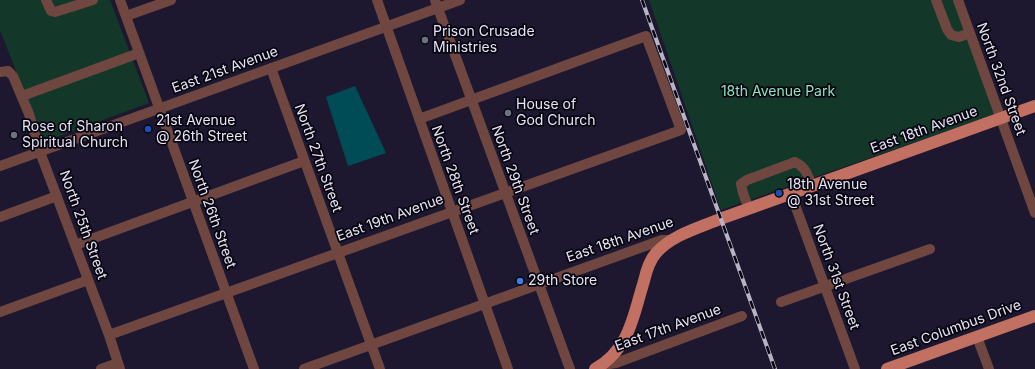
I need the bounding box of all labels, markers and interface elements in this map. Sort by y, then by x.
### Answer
street label: North 32nd Street [973,20,1029,138]
place label: Prison Crusade Ministries [433,24,535,56]
marker: Prison Crusade Ministries [420,35,430,45]
street label: East 21st Avenue [170,43,280,97]
park label: 18th Avenue Park [721,84,835,100]
place label: House of God Church [516,97,595,130]
street label: North 27th Street [291,102,345,214]
street label: East 18th Avenue [868,103,980,157]
marker: House of God Church [503,108,513,118]
place label: 21st Avenue @ 26th Street [156,113,247,146]
place label: Rose of Sharon Spiritual Church [22,119,128,152]
street label: North 28th Street [427,123,483,237]
street label: North 29th Street [487,123,543,237]
marker: 21st Avenue @ 26th Street [143,124,153,134]
marker: Rose of Sharon Spiritual Church [9,130,19,140]
street label: North 26th Street [184,157,240,271]
street label: North 25th Street [56,168,110,282]
place label: 18th Avenue @ 31st Street [787,177,874,210]
marker: 18th Avenue @ 31st Street [774,188,784,198]
street label: East 19th Avenue [334,191,446,245]
street label: East 18th Avenue [564,214,676,266]
street label: North 31st Street [809,222,863,332]
place label: 29th Store [528,273,597,289]
marker: 29th Store [515,276,525,286]
street label: East Columbus Drive [888,297,1024,359]
street label: East 17th Avenue [613,301,723,355]

